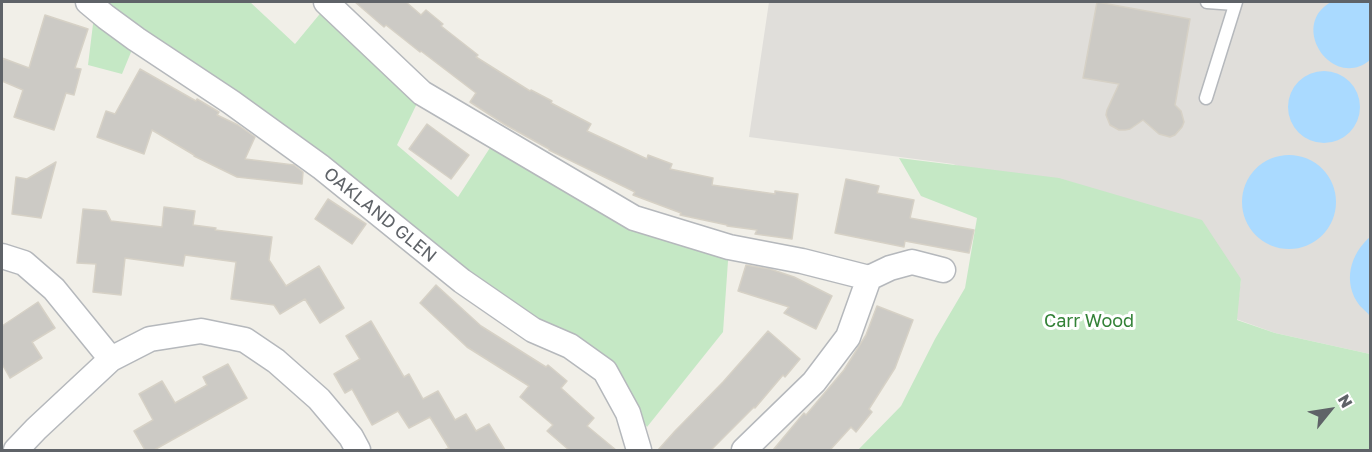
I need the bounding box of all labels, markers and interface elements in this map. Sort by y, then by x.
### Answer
street label: OAKLAND GLEN [319,163,441,267]
park label: Carr Wood [1044,310,1134,332]
north arrow [1300,380,1360,440]
text: N [1334,391,1357,411]

